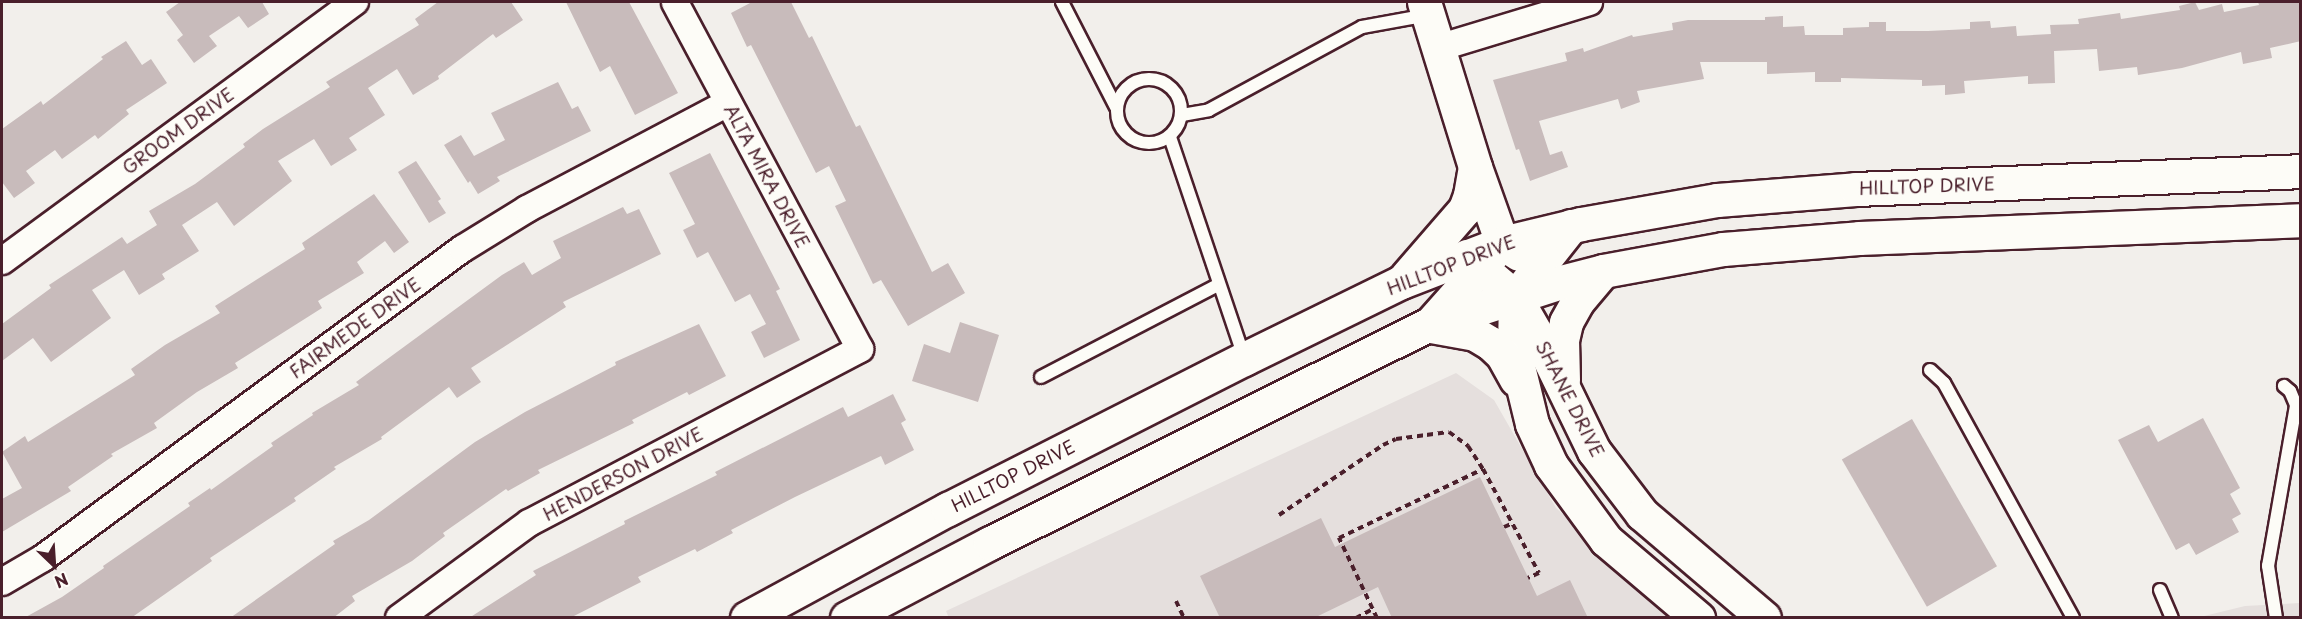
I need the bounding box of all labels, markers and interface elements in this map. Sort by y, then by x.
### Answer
street label: GROOM DRIVE [117,83,239,179]
street label: ALTA MIRA DRIVE [719,99,815,253]
street label: HILLTOP DRIVE [1858,173,1996,199]
street label: HILLTOP DRIVE [1383,230,1519,300]
street label: FAIRMEDE DRIVE [285,273,425,383]
street label: SHANE DRIVE [1532,338,1608,460]
street label: HENDERSON DRIVE [539,423,707,525]
street label: HILLTOP DRIVE [947,435,1079,517]
north arrow [24,535,84,595]
text: N [51,568,72,595]

